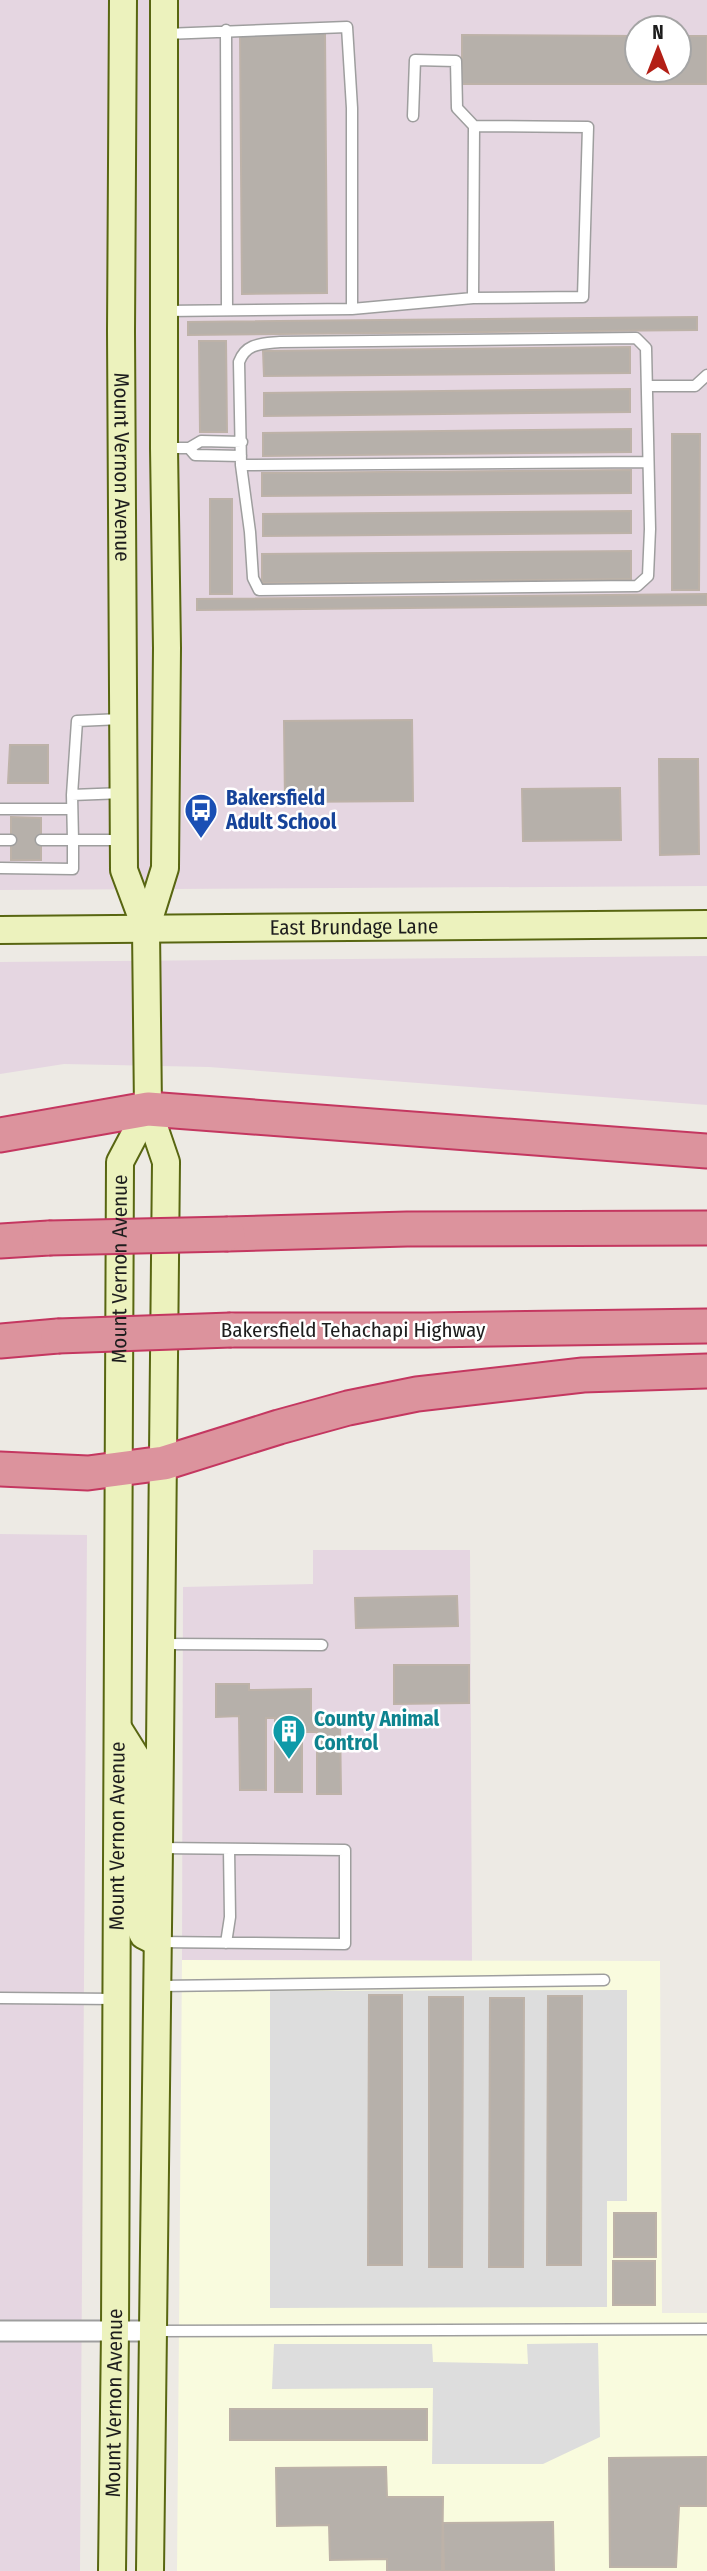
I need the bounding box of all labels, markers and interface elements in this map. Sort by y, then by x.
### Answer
north arrow [623,14,693,84]
text: N [652,21,664,44]
street label: Mount Vernon Avenue [108,372,135,562]
place label: Bakersfield Adult School [225,785,337,835]
bus stop icon: Bakersfield Adult School [182,791,220,840]
street label: East Brundage Lane [270,913,438,941]
street label: Mount Vernon Avenue [106,1174,133,1364]
street label: Bakersfield Tehachapi Highway [221,1317,486,1343]
place label: County Animal Control [314,1706,439,1756]
building icon: County Animal Control [270,1712,308,1761]
street label: Mount Vernon Avenue [104,1741,131,1931]
street label: Mount Vernon Avenue [100,2308,128,2498]

